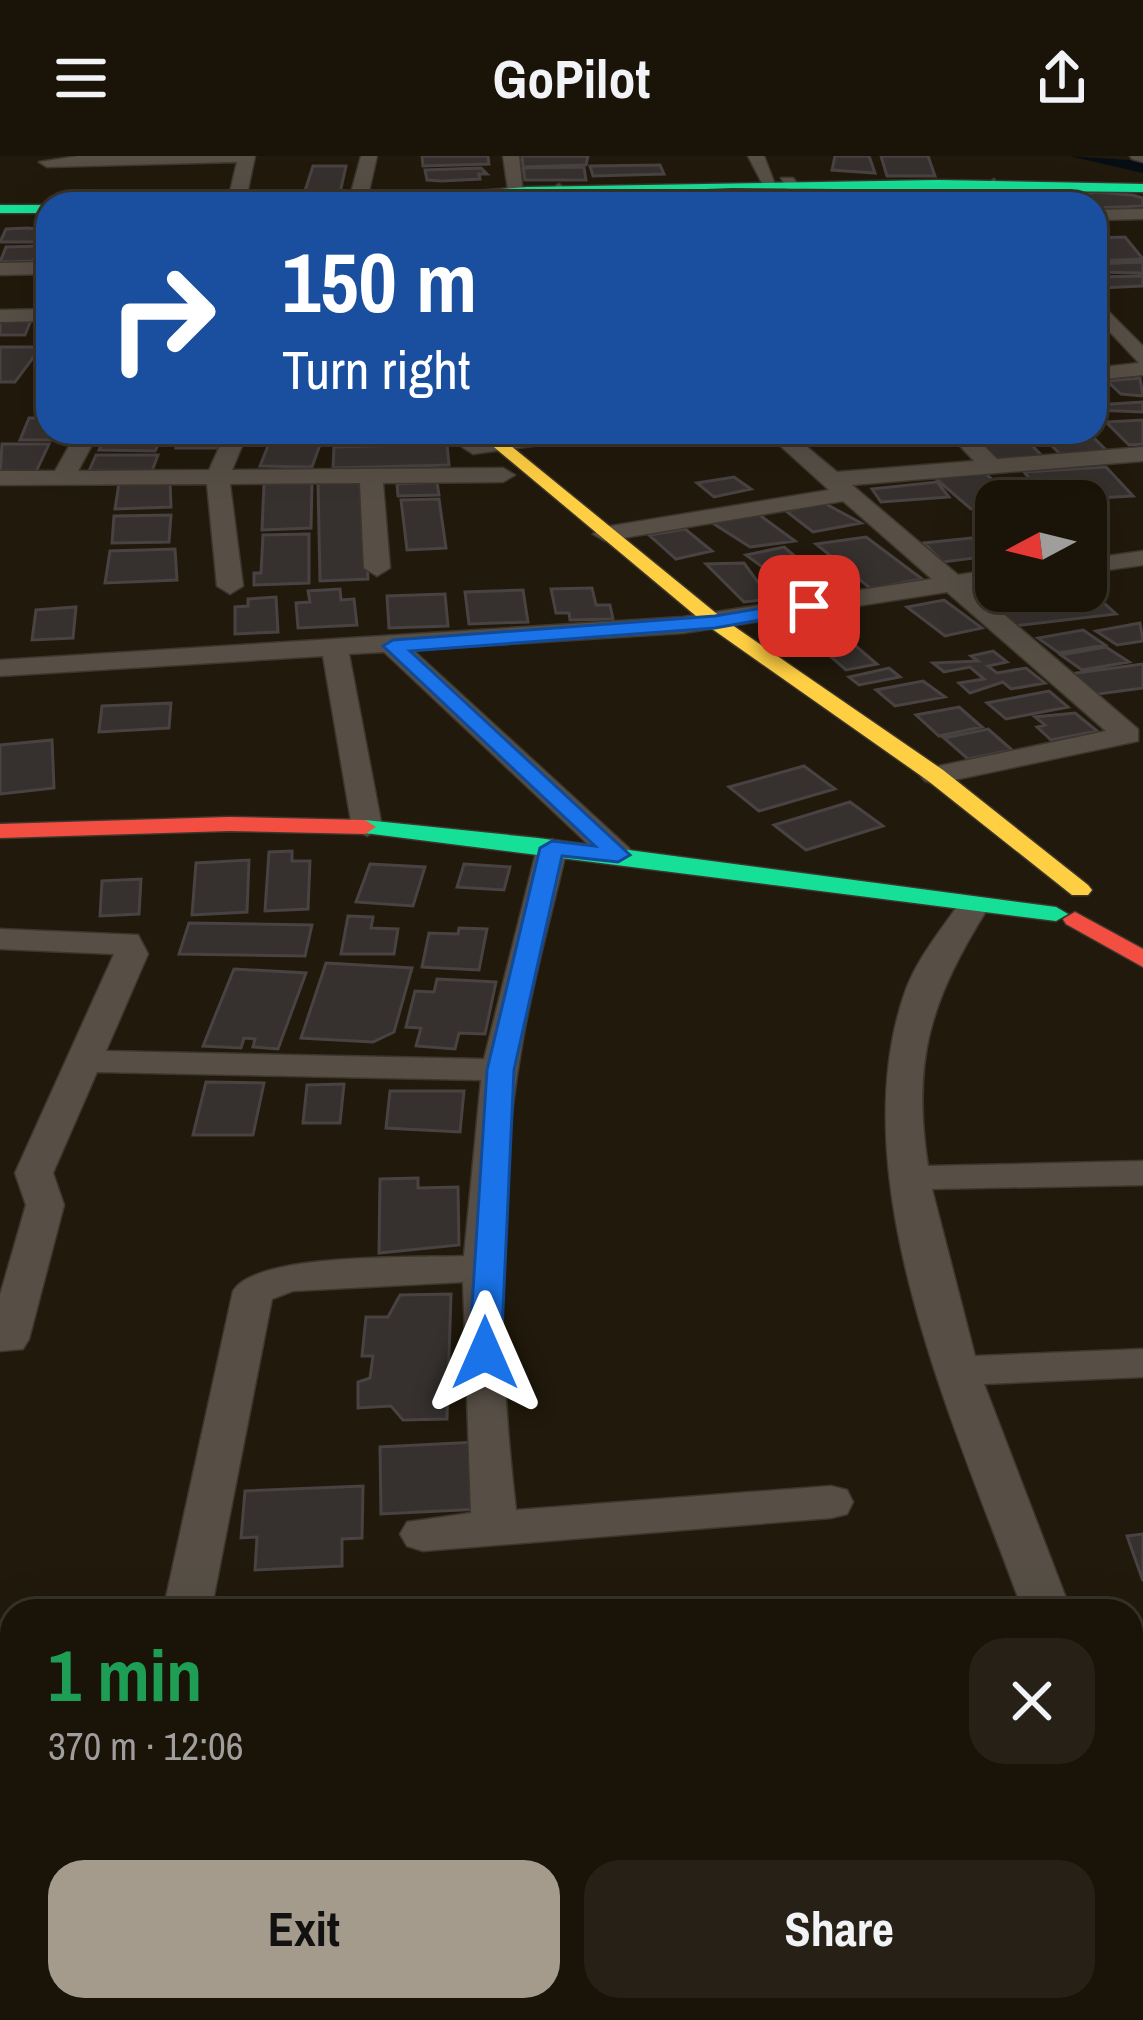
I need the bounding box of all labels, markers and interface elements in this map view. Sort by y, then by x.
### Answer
text: GoPilot [493,42,650,115]
icon: menu [48,45,114,111]
icon: share [1029,45,1095,111]
text: 150 m [282,225,477,338]
icon: right [84,240,240,396]
text: Turn right [282,333,470,406]
north arrow [975,480,1107,612]
map controls [975,480,1107,612]
pin [758,555,860,657]
icon: arrive [776,573,842,639]
position arrow [422,1290,548,1416]
text: 1 min [48,1626,202,1723]
button: close [969,1638,1095,1764]
text: 370 m · 12:06 [48,1720,244,1772]
button: Exit [48,1860,560,1998]
button: Share [584,1860,1095,1998]

